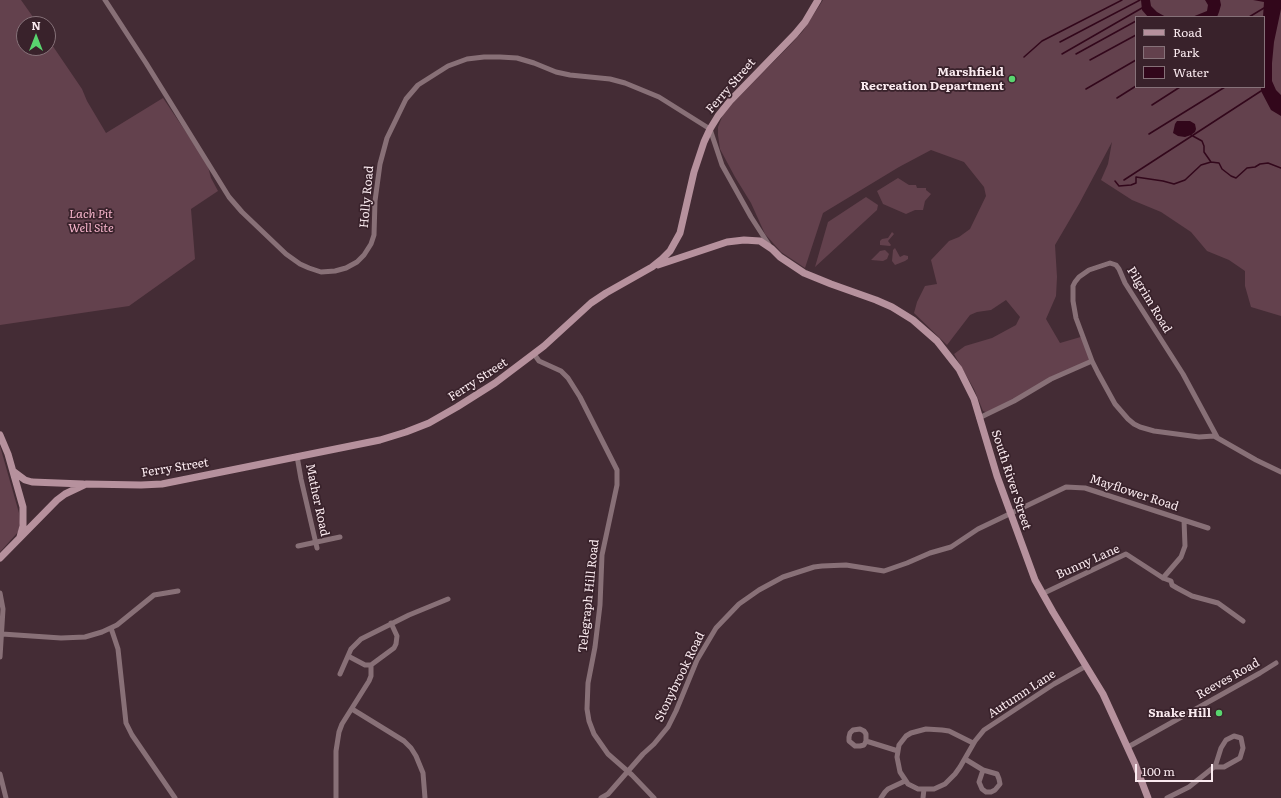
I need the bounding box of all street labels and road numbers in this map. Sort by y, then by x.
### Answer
street label: Ferry Street [703,56,759,116]
street label: Holly Road [357,165,377,229]
street label: Pilgrim Road [1124,264,1174,336]
street label: Ferry Street [446,355,510,405]
street label: South River Street [988,428,1034,532]
street label: Ferry Street [140,456,210,480]
street label: Mather Road [302,462,332,538]
street label: Mayflower Road [1088,472,1180,514]
street label: Telegraph Hill Road [576,539,602,653]
street label: Bunny Lane [1054,542,1122,582]
street label: Stonybrook Road [652,630,708,724]
street label: Reeves Road [1194,656,1262,702]
street label: Autumn Lane [985,667,1059,721]

